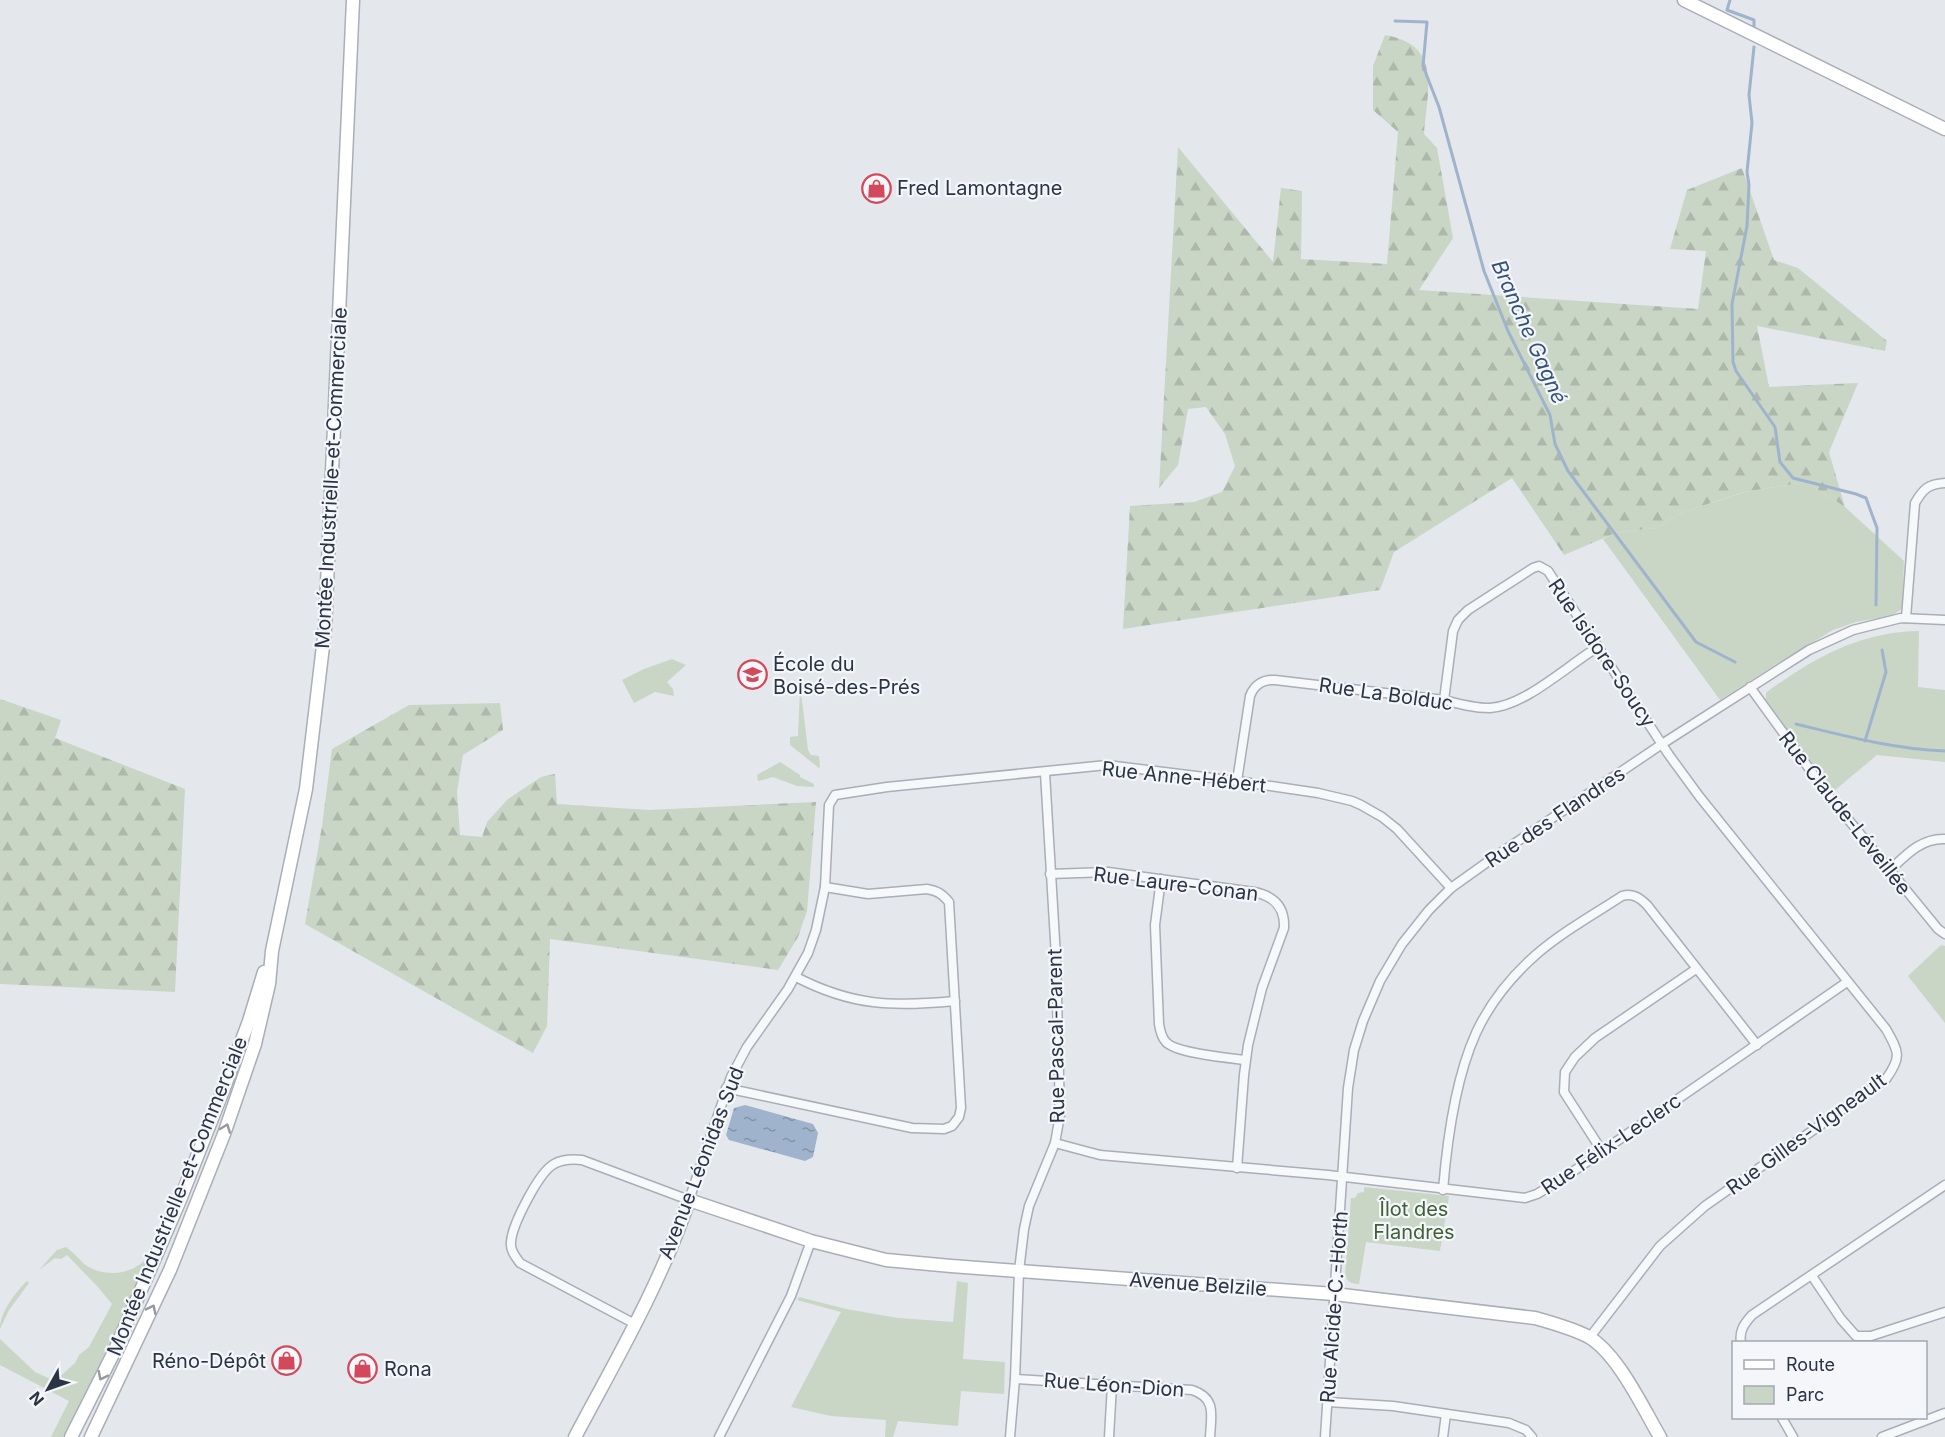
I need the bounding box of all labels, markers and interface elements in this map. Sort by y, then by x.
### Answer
shop icon: Fred Lamontagne [860,172,892,204]
place label: Fred Lamontagne [897,176,1062,200]
water label: Branche Gagné [1487,256,1572,408]
street label: Montée Industrielle-et-Commerciale [310,307,352,649]
street label: Rue Isidore-Soucy [1543,574,1661,732]
place label: École du Boisé-des-Prés [773,651,920,699]
school or university icon: École du Boisé-des-Prés [736,659,768,691]
street label: Rue La Bolduc [1317,673,1455,715]
street label: Rue Claude-Léveillée [1774,727,1916,899]
street label: Rue Anne-Hébert [1101,756,1268,798]
street label: Rue des Flandres [1481,761,1629,873]
street label: Rue Laure-Conan [1092,862,1260,906]
street label: Rue Pascal-Parent [1042,948,1070,1124]
street label: Montée Industrielle-et-Commerciale [102,1033,252,1359]
street label: Avenue Léonidas Sud [653,1063,749,1263]
street label: Rue Gilles-Vigneault [1722,1068,1891,1200]
street label: Rue Félix-Leclerc [1536,1088,1686,1200]
one-way arrow [219,1123,231,1134]
park label: Îlot des Flandres [1373,1197,1455,1244]
street label: Rue Alcide-C.-Horth [1315,1210,1353,1404]
street label: Avenue Belzile [1128,1267,1268,1301]
one-way arrow [145,1304,157,1315]
legend [1732,1341,1927,1419]
shop icon: Réno-Dépôt [271,1345,303,1377]
place label: Réno-Dépôt [152,1349,266,1373]
shop icon: Rona [347,1353,379,1385]
text: Route [1786,1354,1835,1375]
place label: Rona [384,1357,432,1381]
north arrow [18,1359,78,1419]
street label: Rue Léon-Dion [1043,1368,1185,1402]
one-way arrow [98,1369,109,1380]
text: Parc [1786,1384,1824,1405]
text: N [25,1388,48,1410]

